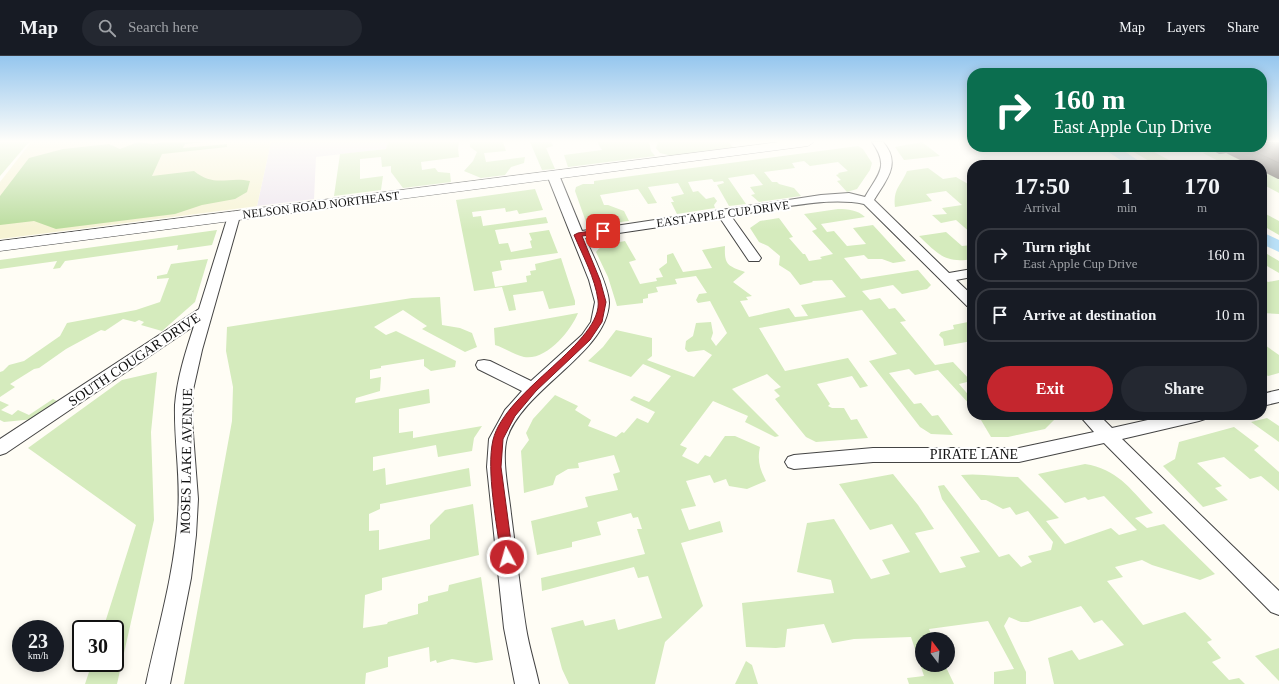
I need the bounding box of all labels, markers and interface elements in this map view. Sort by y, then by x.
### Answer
search box [82,10,362,46]
text: Map [20,17,58,38]
icon: search [96,17,118,39]
text: Search here [128,19,198,35]
text: Map [1119,20,1145,35]
text: Layers [1167,20,1205,35]
text: Share [1227,20,1259,35]
icon: right [987,84,1039,136]
text: 160 m [1053,84,1125,115]
text: East Apple Cup Drive [1053,117,1211,137]
text: 17:50 [1014,173,1070,199]
text: 1 [1121,173,1133,199]
text: 170 [1184,173,1220,199]
street label: NELSON ROAD NORTHEAST [242,188,401,222]
street label: EAST APPLE CUP DRIVE [655,198,791,230]
text: Arrival [1023,200,1061,215]
text: min [1117,200,1137,215]
text: m [1197,200,1207,215]
pin [586,214,620,248]
icon: arrive [592,220,614,242]
text: Turn right [1023,239,1090,255]
icon: right [989,244,1011,266]
text: 160 m [1207,247,1245,263]
text: East Apple Cup Drive [1023,256,1137,271]
icon: arrive [989,304,1011,326]
text: Arrive at destination [1023,307,1156,323]
text: 10 m [1215,307,1245,323]
street label: SOUTH COUGAR DRIVE [66,310,203,409]
button: Exit [987,366,1113,412]
button: Share [1121,366,1247,412]
street label: MOSES LAKE AVENUE [178,388,195,534]
street label: PIRATE LANE [930,447,1018,462]
position arrow [486,536,528,578]
speed limit sign: 30 [72,620,124,672]
text: 23 [28,630,48,652]
north arrow [915,632,955,672]
map controls [915,632,955,672]
text: km/h [28,650,48,661]

